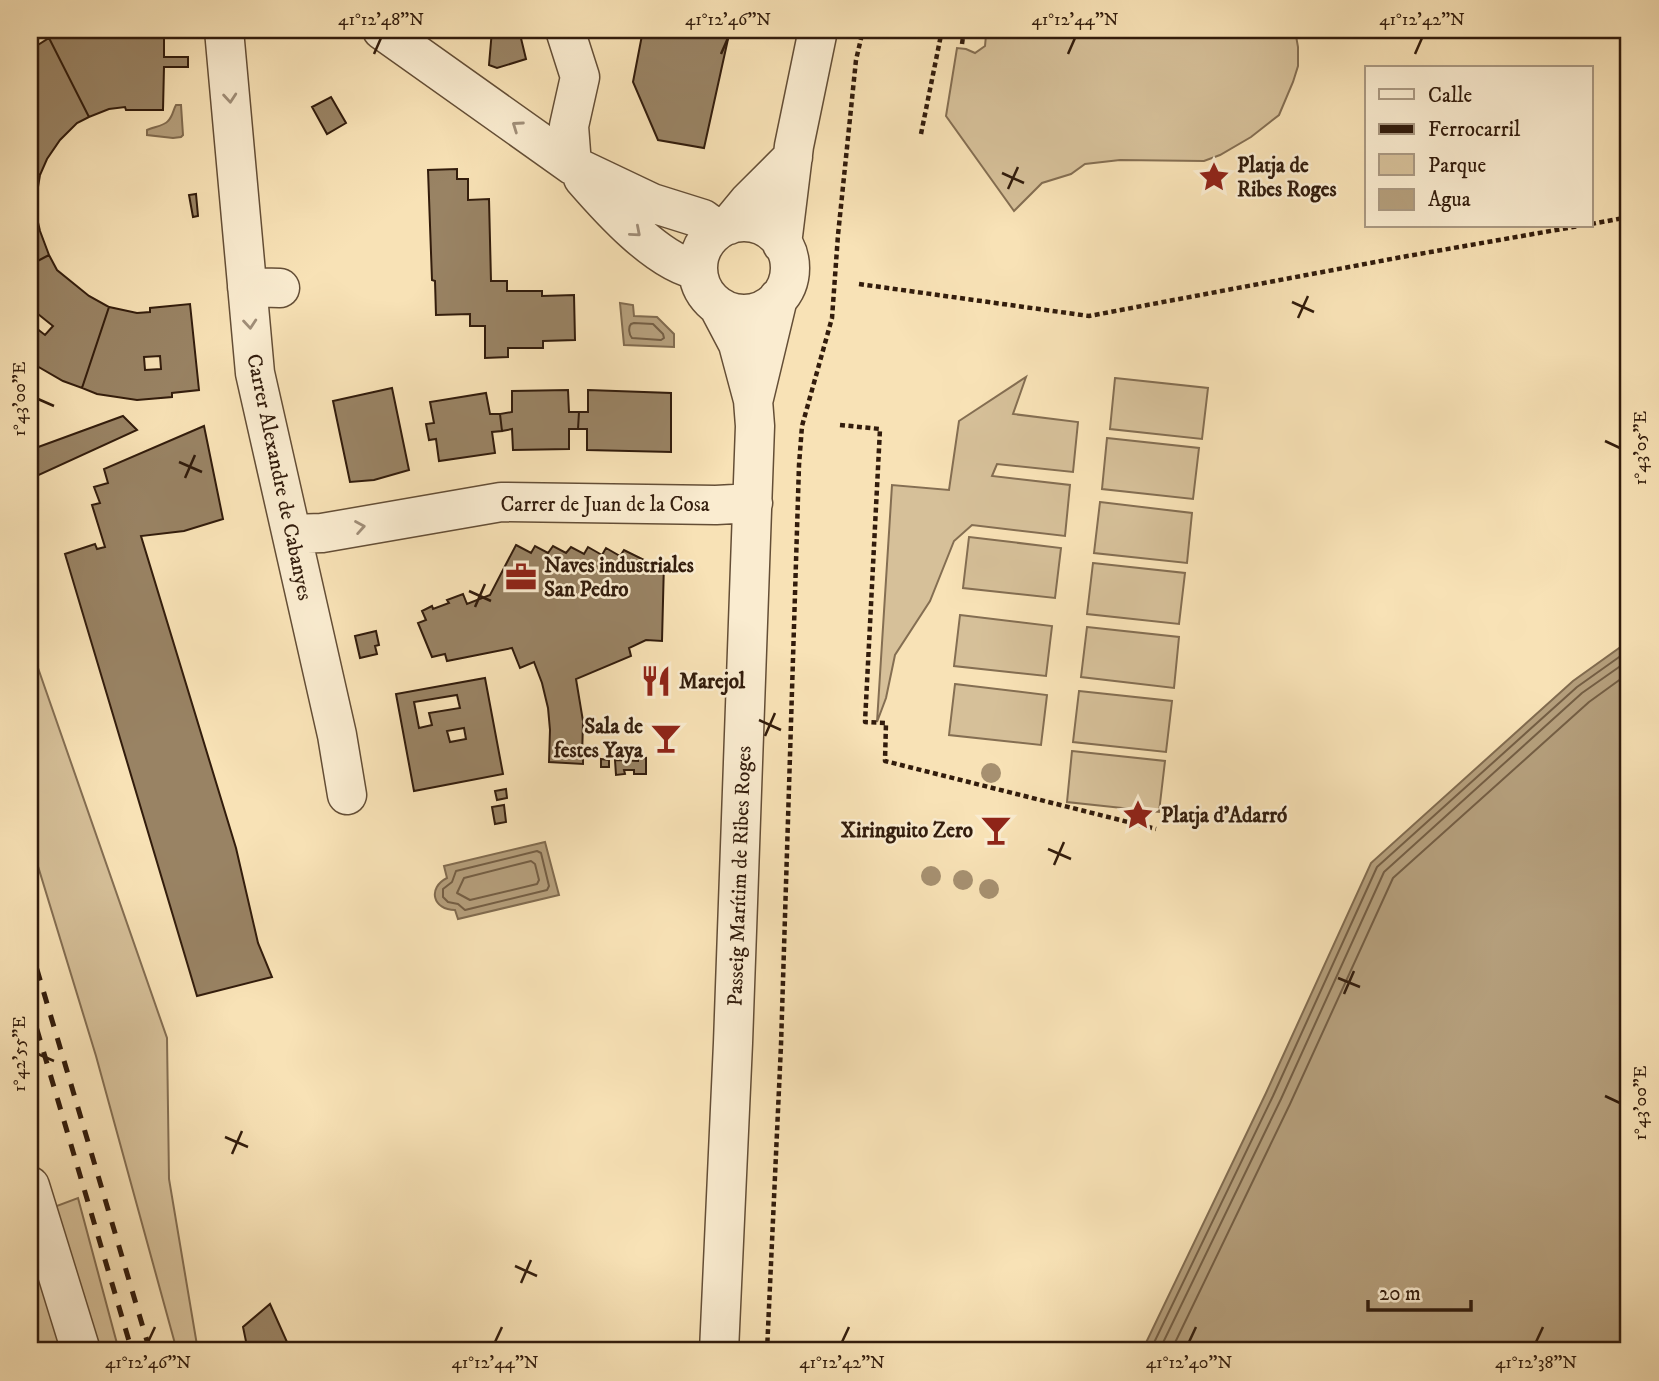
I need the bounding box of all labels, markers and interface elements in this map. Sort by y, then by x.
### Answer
text: 41°12'48"N [338,9,424,31]
text: 41°12'46"N [685,9,771,31]
text: 41°12'44"N [1031,9,1119,31]
text: 41°12'42"N [1379,9,1465,31]
legend [1365,66,1592,228]
text: Calle [1428,83,1472,109]
one-way arrow [222,93,237,104]
text: Ferrocarril [1428,117,1521,143]
one-way arrow [512,122,525,134]
place label: Platja de Ribes Roges [1237,153,1336,203]
text: Parque [1428,153,1486,179]
place icon: Platja de Ribes Roges [1197,160,1231,194]
text: Agua [1428,187,1471,213]
one-way arrow [628,224,641,236]
one-way arrow [242,319,257,330]
street label: Carrer Alexandre de Cabanyes [240,352,318,603]
text: 1°43'00"E [9,361,31,437]
text: 1°43'05"E [1630,411,1652,485]
street label: Carrer de Juan de la Cosa [500,492,710,518]
one-way arrow [354,520,366,535]
place label: Naves industriales San Pedro [544,553,694,603]
office icon: Naves industriales San Pedro [504,560,538,594]
restaurant icon: Marejol [639,664,673,698]
place label: Marejol [679,669,746,696]
place label: Sala de festes Yaya [553,714,644,764]
bar icon: Sala de festes Yaya [649,721,683,755]
street label: Passeig Marítim de Ribes Roges [722,745,758,1007]
place icon: Platja d'Adarró [1121,798,1155,832]
place label: Platja d'Adarró [1161,803,1287,830]
bar icon: Xiringuito Zero [979,813,1013,847]
place label: Xiringuito Zero [841,818,973,844]
text: 1°42'55"E [9,1016,31,1092]
text: 1°43'00"E [1630,1065,1652,1141]
scale bar [1368,1269,1472,1313]
text: 20 m [1379,1281,1421,1307]
text: 41°12'46"N [105,1352,191,1374]
text: 41°12'44"N [451,1352,539,1374]
text: 41°12'42"N [799,1352,885,1374]
text: 41°12'40"N [1146,1352,1232,1374]
text: 41°12'38"N [1495,1352,1577,1374]

